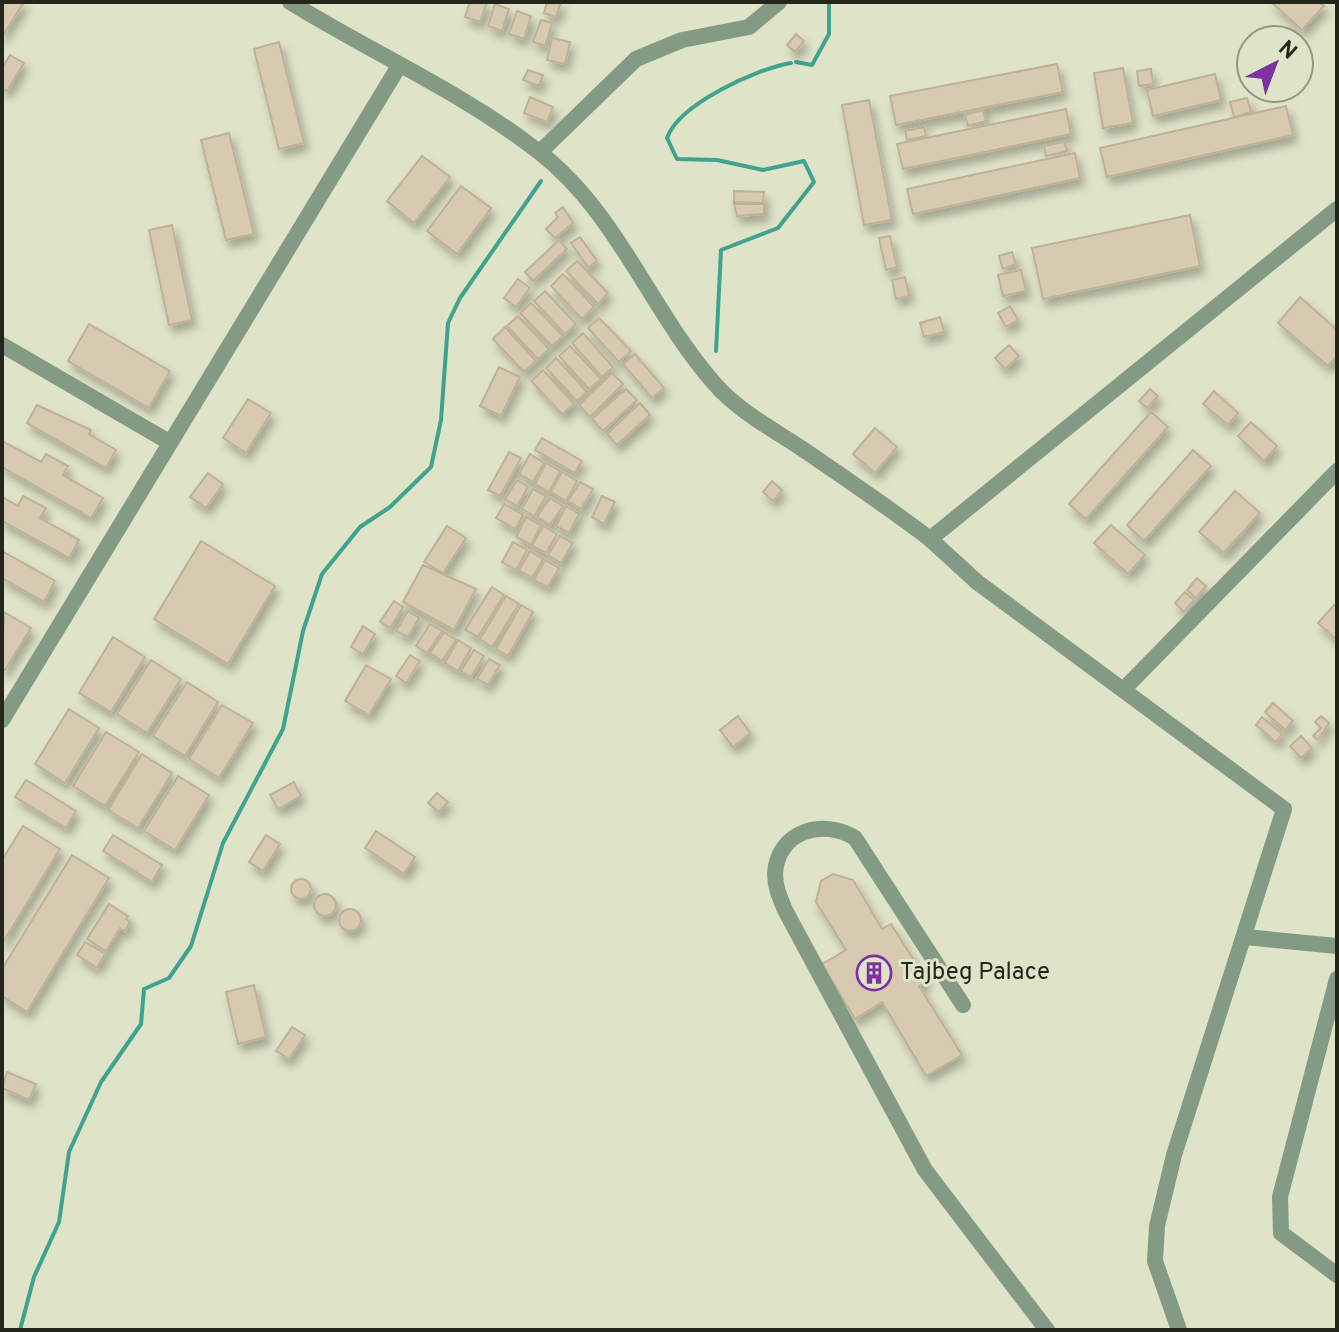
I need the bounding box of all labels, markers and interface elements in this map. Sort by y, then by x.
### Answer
north arrow [1235,24,1315,104]
text: N [1272,36,1302,66]
building icon: Tajbeg Palace [855,954,893,992]
place label: Tajbeg Palace [900,958,1050,988]

